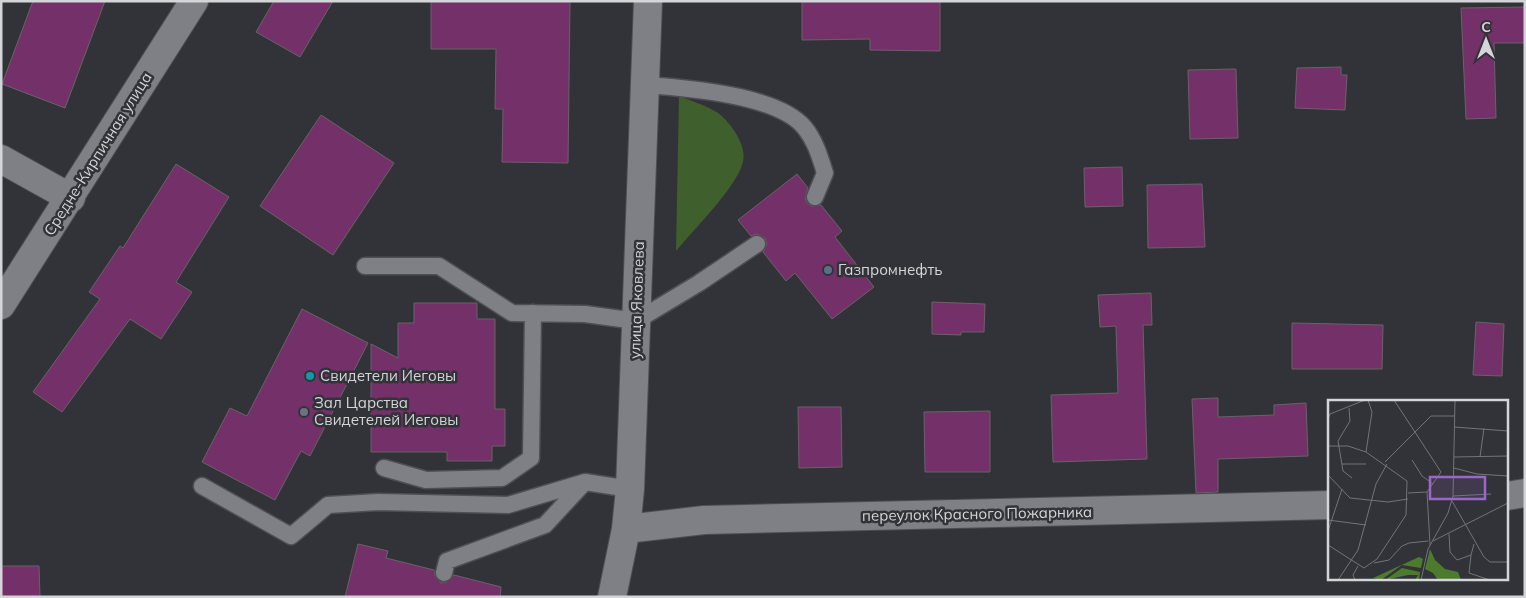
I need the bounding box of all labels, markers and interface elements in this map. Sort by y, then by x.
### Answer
north arrow [1461,15,1511,65]
text: С [1481,18,1491,36]
street label: Средне-Кирпичная улица [39,69,156,239]
street label: улица Яковлева [625,241,648,359]
place label: Газпромнефть [838,260,943,279]
marker: Газпромнефть [822,264,834,276]
place label: Свидетели Иеговы [320,366,456,385]
marker: Свидетели Иеговы [304,370,316,382]
place label: Зал Царства Свидетелей Иеговы [314,393,458,429]
inset map [1328,400,1508,580]
marker: Зал Царства Свидетелей Иеговы [298,406,310,418]
street label: переулок Красного Пожарника [862,502,1092,525]

